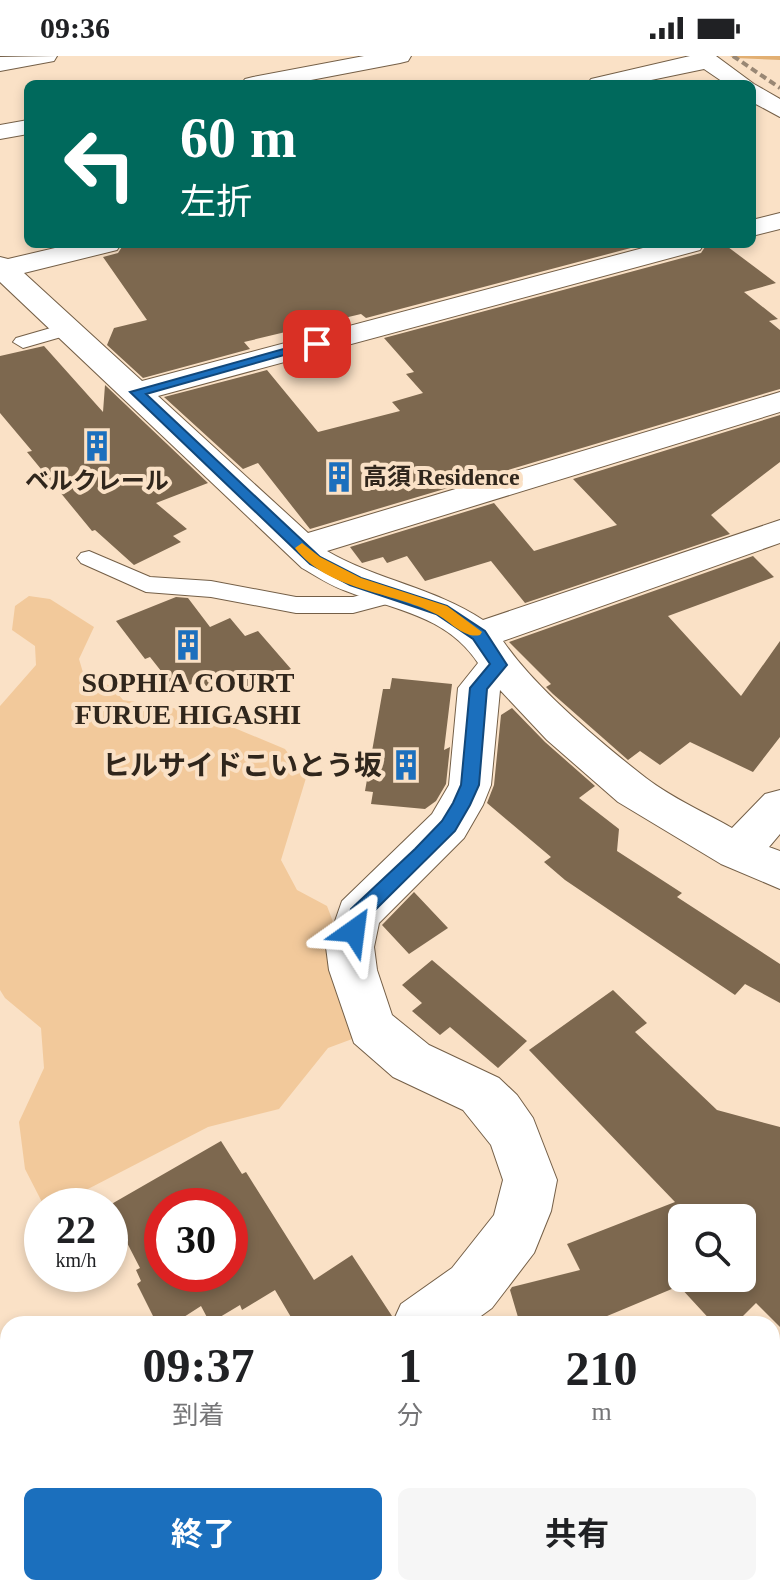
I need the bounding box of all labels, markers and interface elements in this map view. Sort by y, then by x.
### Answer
text: 09:36 [40,11,110,44]
text: 60 m [180,107,297,169]
icon: left [48,112,152,216]
text: 左折 [180,182,252,222]
pin [283,310,351,378]
icon: arrive [295,322,339,366]
building icon: ベルクレール [80,429,114,463]
building icon: 高須 Residence [322,460,356,494]
place label: 高須 Residence [363,464,520,490]
place label: ベルクレール [25,468,169,494]
building icon: SOPHIA COURT FURUE HIGASHI [171,628,205,662]
place label: SOPHIA COURT FURUE HIGASHI [75,667,301,730]
building icon: ヒルサイドこいとう坂 [389,748,423,782]
place label: ヒルサイドこいとう坂 [102,750,382,781]
position arrow [312,889,396,973]
speed limit sign: 30 [144,1188,248,1292]
map controls [668,1204,756,1292]
button: search [668,1204,756,1292]
text: 22 [56,1207,96,1252]
text: km/h [55,1249,97,1271]
text: 09:37 [143,1339,254,1392]
text: 1 [398,1339,422,1392]
text: 210 [566,1342,638,1395]
text: m [591,1397,612,1426]
text: 到着 [172,1401,225,1430]
text: 分 [397,1401,423,1430]
button: 終了 [24,1488,382,1580]
button: 共有 [398,1488,756,1580]

